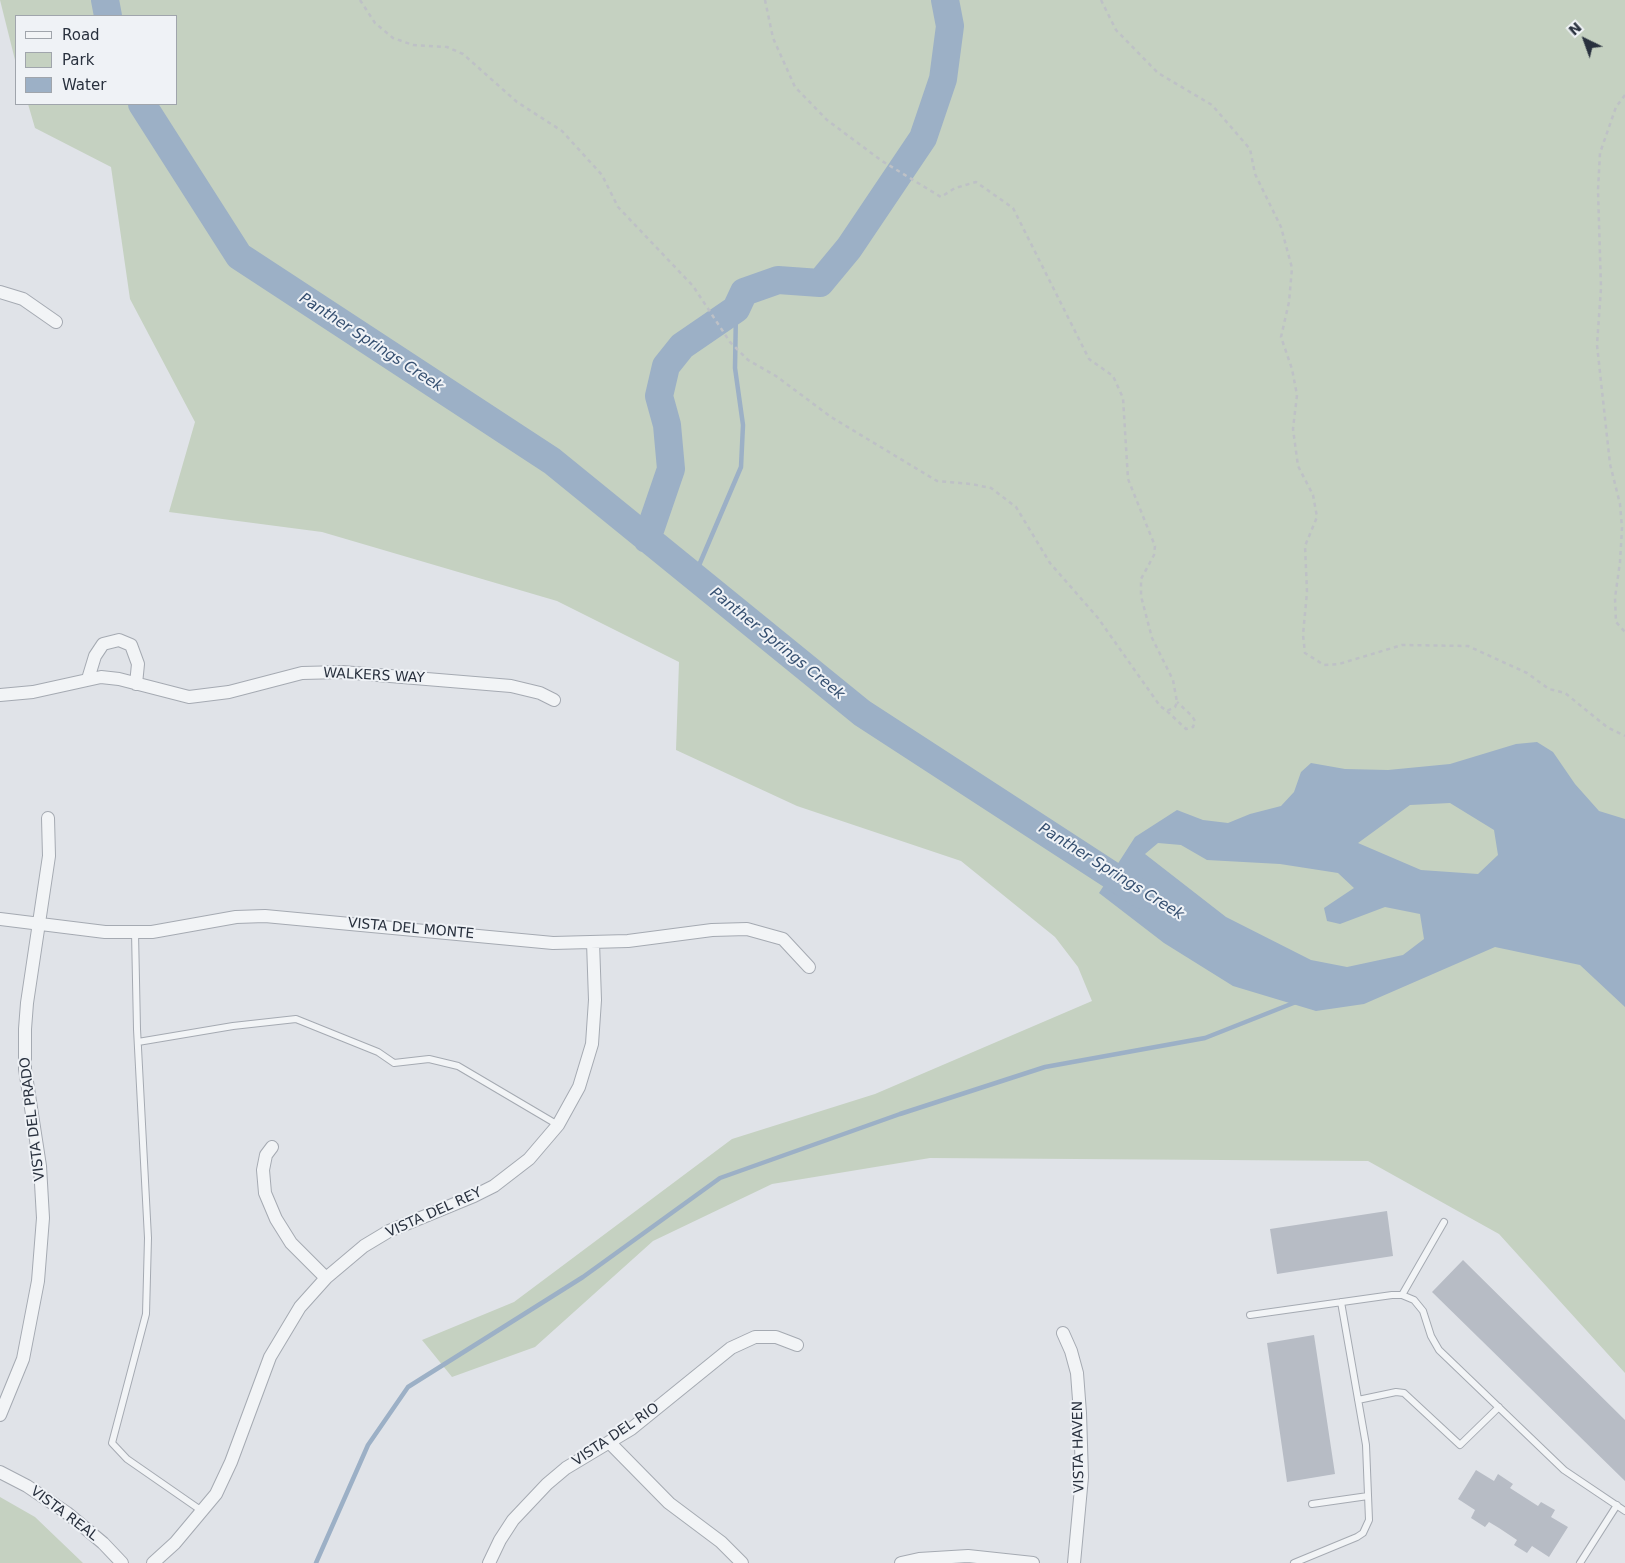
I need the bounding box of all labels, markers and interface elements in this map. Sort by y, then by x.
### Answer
legend [15,15,178,105]
north arrow [1560,15,1610,65]
text: N [1565,19,1585,39]
text: Road [62,26,100,44]
text: Park [62,51,94,69]
text: Water [62,76,106,94]
water label: Panther Springs Creek [296,290,446,396]
water label: Panther Springs Creek [706,584,848,704]
street label: WALKERS WAY [323,665,425,687]
water label: Panther Springs Creek [1035,820,1187,924]
street label: VISTA DEL MONTE [347,915,475,943]
street label: VISTA DEL PRADO [17,1056,49,1182]
street label: VISTA DEL REY [383,1184,485,1242]
street label: VISTA DEL RIO [570,1400,662,1470]
street label: VISTA HAVEN [1070,1401,1088,1493]
street label: VISTA REAL [27,1483,101,1545]

